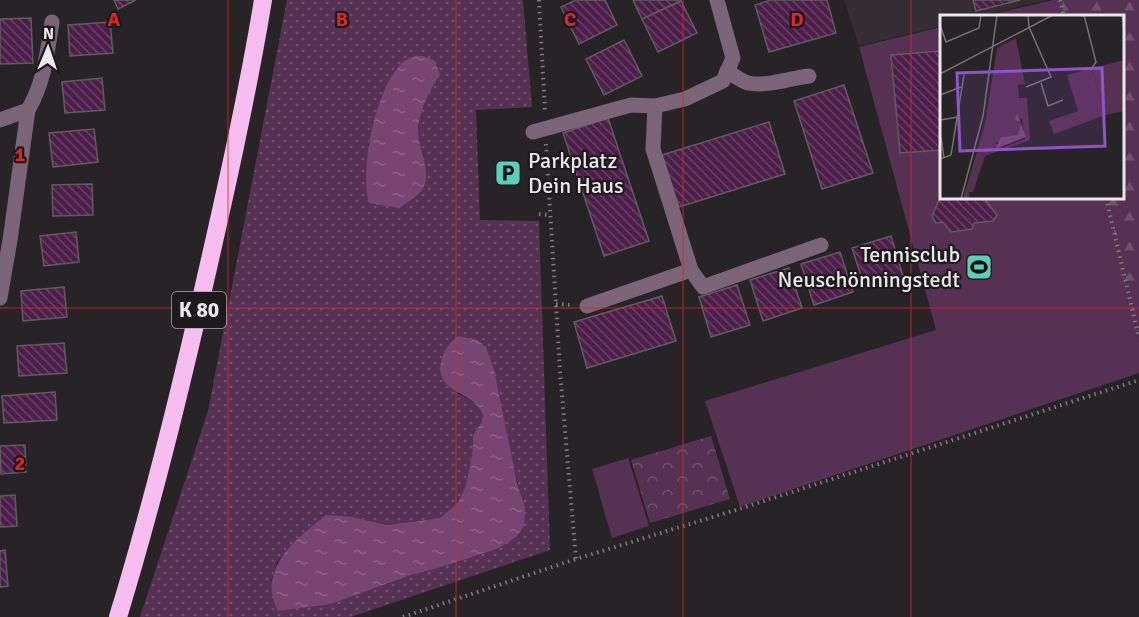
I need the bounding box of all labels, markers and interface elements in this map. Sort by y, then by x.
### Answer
text: A [108,7,121,32]
text: B [336,7,348,32]
text: C [564,7,576,32]
text: D [790,7,804,32]
inset map [940,15,1124,200]
north arrow [18,18,78,78]
text: N [43,24,54,44]
text: 1 [15,142,26,167]
place label: Parkplatz Dein Haus [528,147,624,199]
parking icon: Parkplatz Dein Haus [493,158,523,188]
place label: Tennisclub Neuschönningstedt [778,241,960,293]
sports icon: Tennisclub Neuschönningstedt [964,252,994,282]
road number: K 80 [172,292,226,328]
text: 2 [15,451,25,476]

